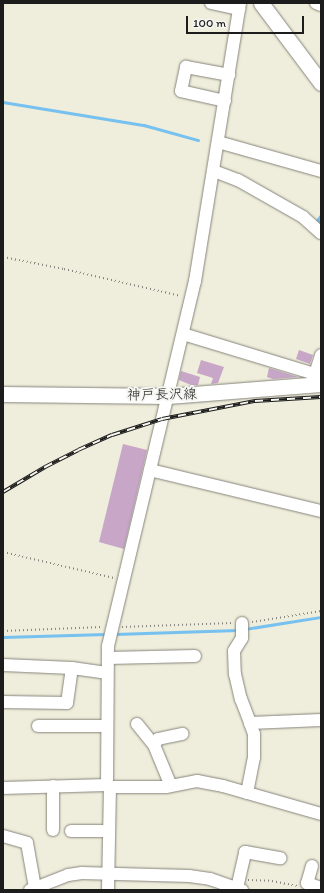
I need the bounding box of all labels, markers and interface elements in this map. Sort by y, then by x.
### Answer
scale bar [188,8,306,34]
text: 100 m [193,16,226,30]
street label: 神戸長沢線 [127,386,197,404]

